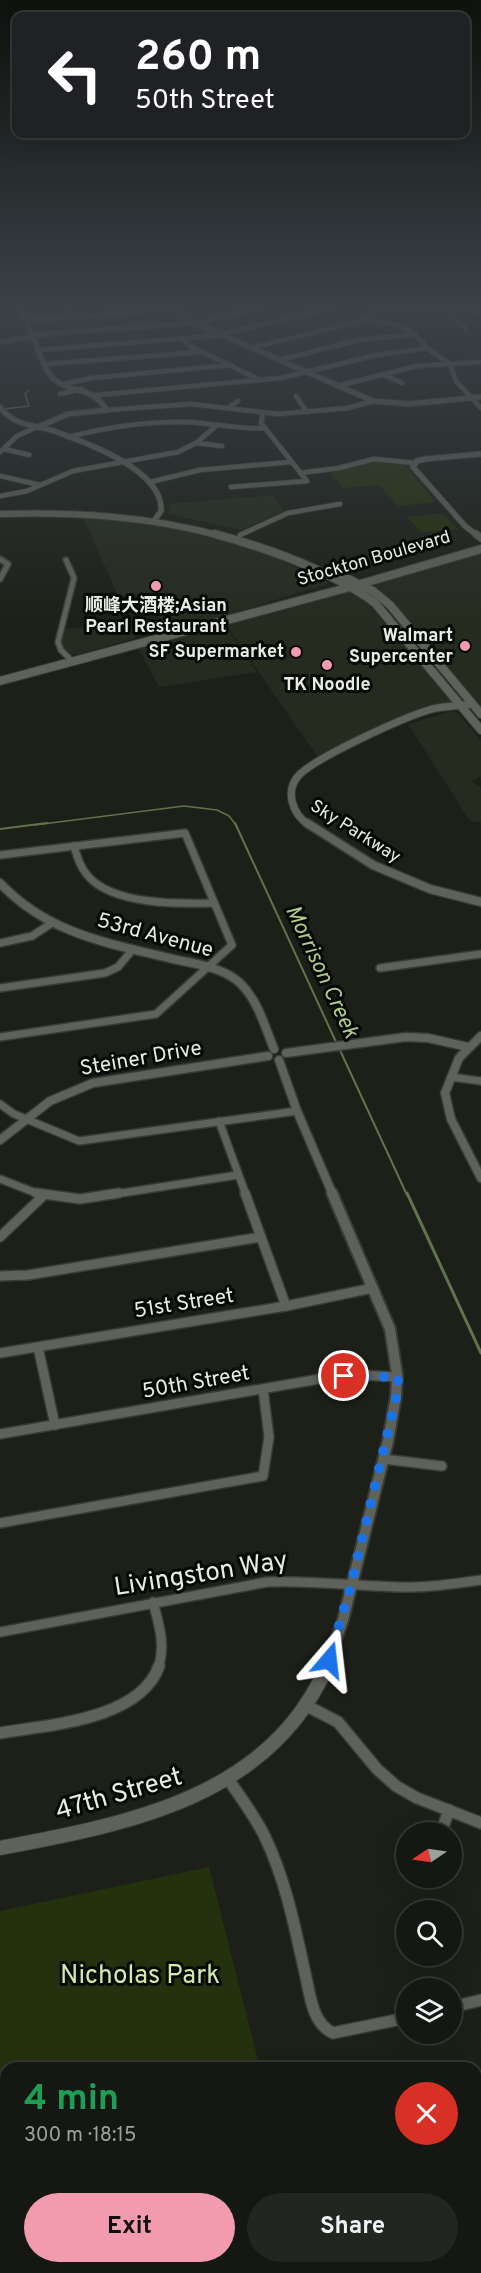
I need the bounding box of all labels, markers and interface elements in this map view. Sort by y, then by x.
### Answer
text: 260 m [135,32,261,85]
icon: left [36,36,114,114]
text: 50th Street [135,84,275,118]
street label: Stockton Boulevard [295,526,453,592]
marker: 顺峰大酒楼;Asian Pearl Restaurant [149,579,163,593]
place label: 顺峰大酒楼;Asian Pearl Restaurant [85,595,227,639]
place label: Walmart Supercenter [349,625,453,669]
marker: Walmart Supercenter [458,639,472,653]
place label: SF Supermarket [149,641,284,664]
marker: SF Supermarket [289,645,303,659]
marker: TK Noodle [320,658,334,672]
place label: TK Noodle [283,674,371,697]
street label: Sky Parkway [306,795,404,869]
water label: Morrison Creek [278,901,364,1044]
street label: 53rd Avenue [94,908,216,964]
street label: Steiner Drive [78,1035,204,1083]
street label: 51st Street [132,1283,236,1325]
pin [318,1350,369,1401]
icon: arrive [327,1359,360,1392]
street label: 50th Street [140,1360,252,1406]
street label: Livingston Way [112,1545,290,1605]
position arrow [297,1628,361,1692]
street label: 47th Street [52,1761,186,1829]
north arrow [396,1822,462,1888]
map controls [396,1822,462,2044]
button: search [396,1900,462,1966]
park label: Nicholas Park [60,1960,220,1993]
button: layers [396,1978,462,2044]
text: 4 min [24,2077,119,2123]
button: close [395,2082,458,2145]
text: 300 m · 18:15 [24,2123,136,2149]
button: Exit [24,2193,235,2262]
button: Share [247,2193,458,2262]

